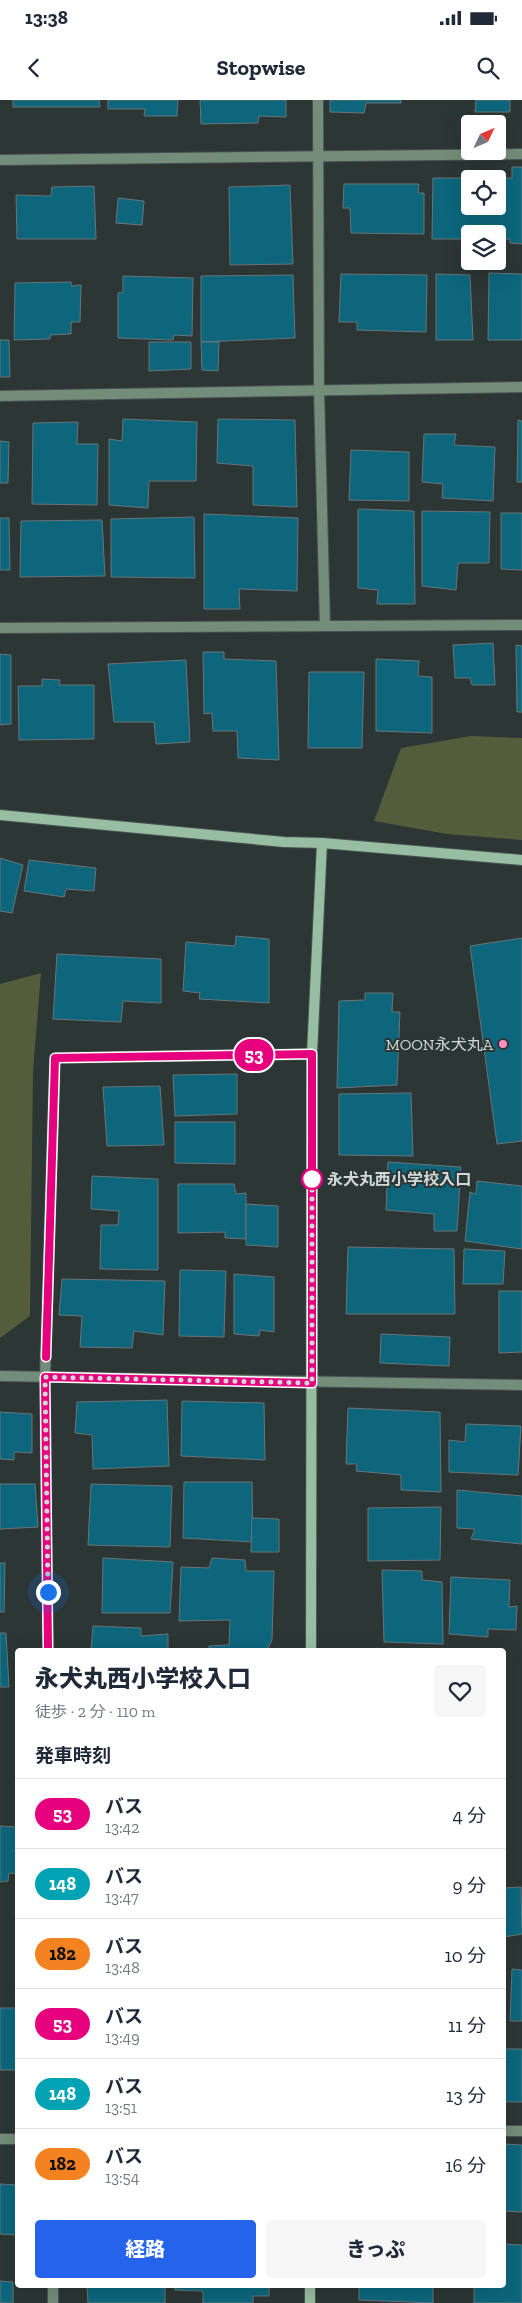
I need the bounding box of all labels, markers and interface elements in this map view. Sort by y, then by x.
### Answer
text: 13:38 [25,6,68,29]
icon: back [20,54,48,82]
text: Stopwise [217,54,305,81]
icon: search [474,54,502,82]
north arrow [461,115,506,160]
map controls [461,115,506,270]
button: locate [461,170,506,215]
button: layers [461,225,506,270]
place label: MOON永犬丸A [386,1035,494,1054]
marker: MOON永犬丸A [497,1038,509,1050]
line badge: 53 [232,1039,276,1071]
text: 53 [245,1044,264,1066]
marker: 永犬丸西小学校入口 [301,1168,323,1190]
place label: 永犬丸西小学校入口 [327,1170,471,1189]
your location [36,1580,61,1605]
text: 永犬丸西小学校入口 [35,1664,251,1693]
button: heart [434,1665,486,1717]
text: 徒歩 · 2 分 · 110 m [35,1702,155,1721]
text: 発車時刻 [35,1744,111,1767]
text: バス [105,1795,143,1818]
text: 53 [53,1803,72,1825]
text: 4 分 [452,1804,486,1827]
text: 13:42 [105,1818,139,1837]
text: バス [105,1865,143,1888]
text: 148 [49,1873,76,1895]
text: 9 分 [453,1874,486,1897]
text: 13:47 [105,1888,138,1907]
text: バス [105,1935,143,1958]
text: 182 [49,1943,76,1965]
text: 10 分 [444,1944,486,1967]
text: 13:48 [105,1958,140,1977]
text: バス [105,2005,143,2028]
text: 53 [53,2013,72,2035]
text: 11 分 [448,2014,486,2037]
text: 13:49 [105,2028,140,2047]
text: バス [105,2075,143,2098]
text: 148 [49,2083,76,2105]
text: 13 分 [446,2084,486,2107]
text: 13:51 [105,2098,137,2117]
text: バス [105,2145,143,2168]
text: 182 [49,2153,76,2175]
text: 16 分 [445,2154,486,2177]
text: 13:54 [105,2168,139,2187]
button: 経路 [35,2220,256,2278]
button: きっぷ [266,2220,486,2278]

